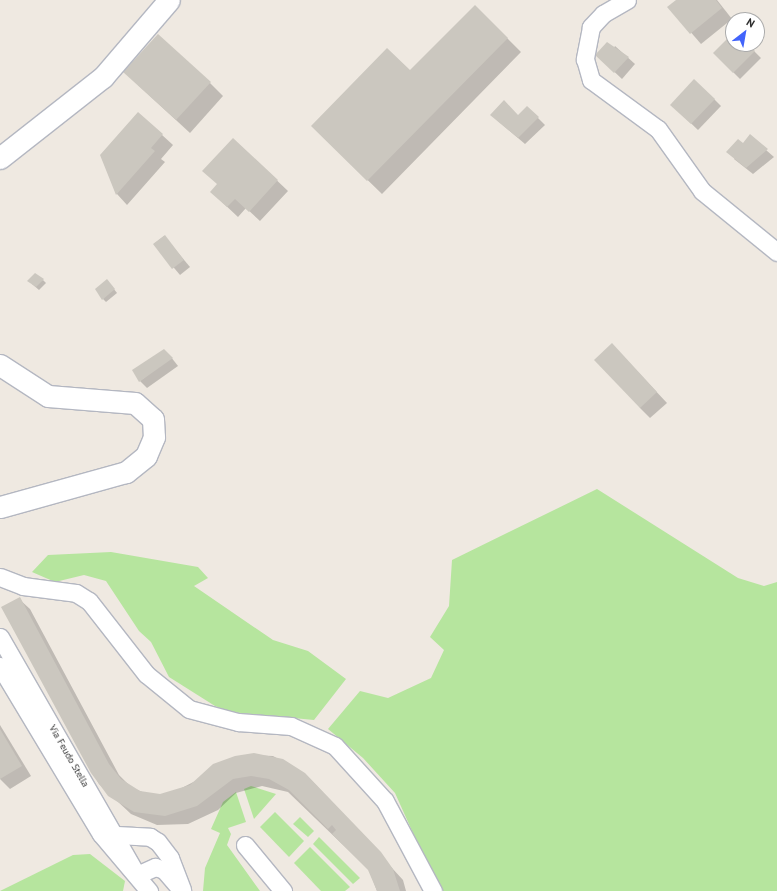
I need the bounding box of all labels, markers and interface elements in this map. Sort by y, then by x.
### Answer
north arrow [725,12,765,52]
text: N [744,15,757,30]
street label: Via Feudo Stella [46,723,92,789]

